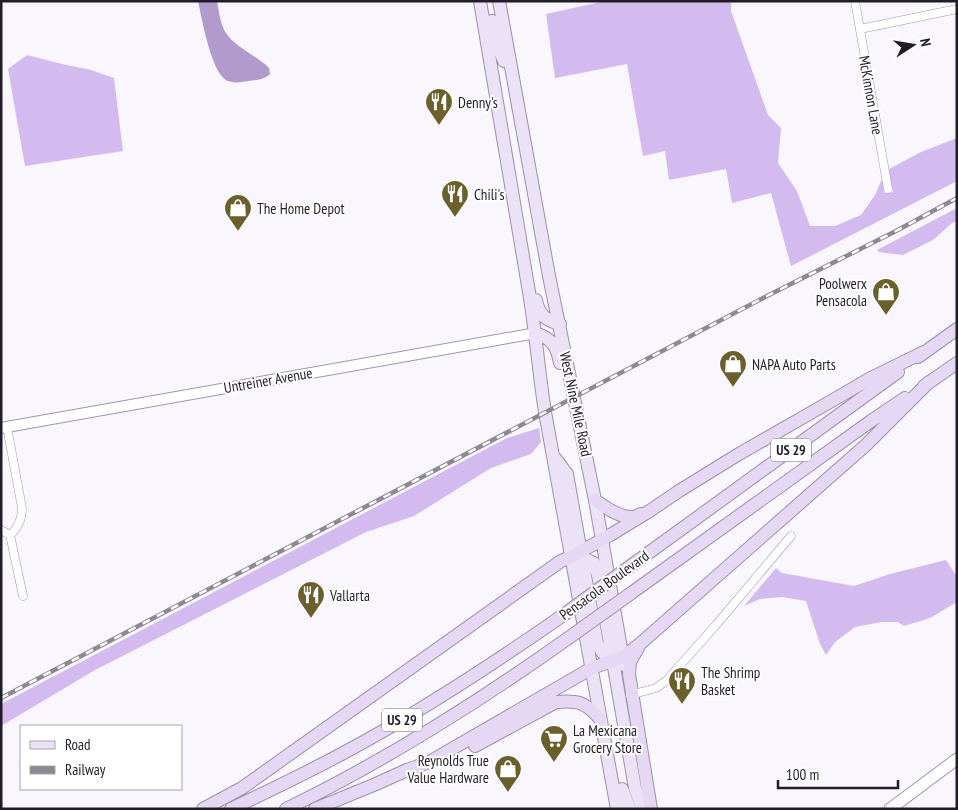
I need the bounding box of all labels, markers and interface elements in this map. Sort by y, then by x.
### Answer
north arrow [888,20,938,70]
text: N [916,37,935,48]
street label: McKinnon Lane [855,54,887,136]
restaurant icon: Denny's [424,87,454,126]
place label: Denny's [458,93,498,112]
restaurant icon: Chili's [440,179,470,218]
place label: Chili's [474,185,504,204]
shop icon: The Home Depot [223,193,253,232]
place label: The Home Depot [257,199,345,218]
place label: Poolwerx Pensacola [816,274,867,310]
shop icon: Poolwerx Pensacola [871,277,901,316]
shop icon: NAPA Auto Parts [718,349,748,388]
street label: West Nine Mile Road [556,350,596,458]
place label: NAPA Auto Parts [752,355,836,374]
street label: Untreiner Avenue [222,363,314,397]
road number: US 29 [771,438,811,462]
street label: Pensacola Boulevard [555,546,653,624]
restaurant icon: Vallarta [296,580,326,619]
place label: Vallarta [329,586,370,605]
place label: The Shrimp Basket [701,663,760,699]
restaurant icon: The Shrimp Basket [667,666,697,705]
road number: US 29 [382,708,422,732]
place label: La Mexicana Grocery Store [573,721,642,757]
supermarket icon: La Mexicana Grocery Store [539,724,569,763]
legend [20,725,182,790]
text: Road [65,735,91,754]
place label: Reynolds True Value Hardware [406,751,489,787]
shop icon: Reynolds True Value Hardware [493,754,523,793]
scale bar [778,758,898,790]
text: Railway [65,760,106,779]
text: 100 m [786,765,819,784]

